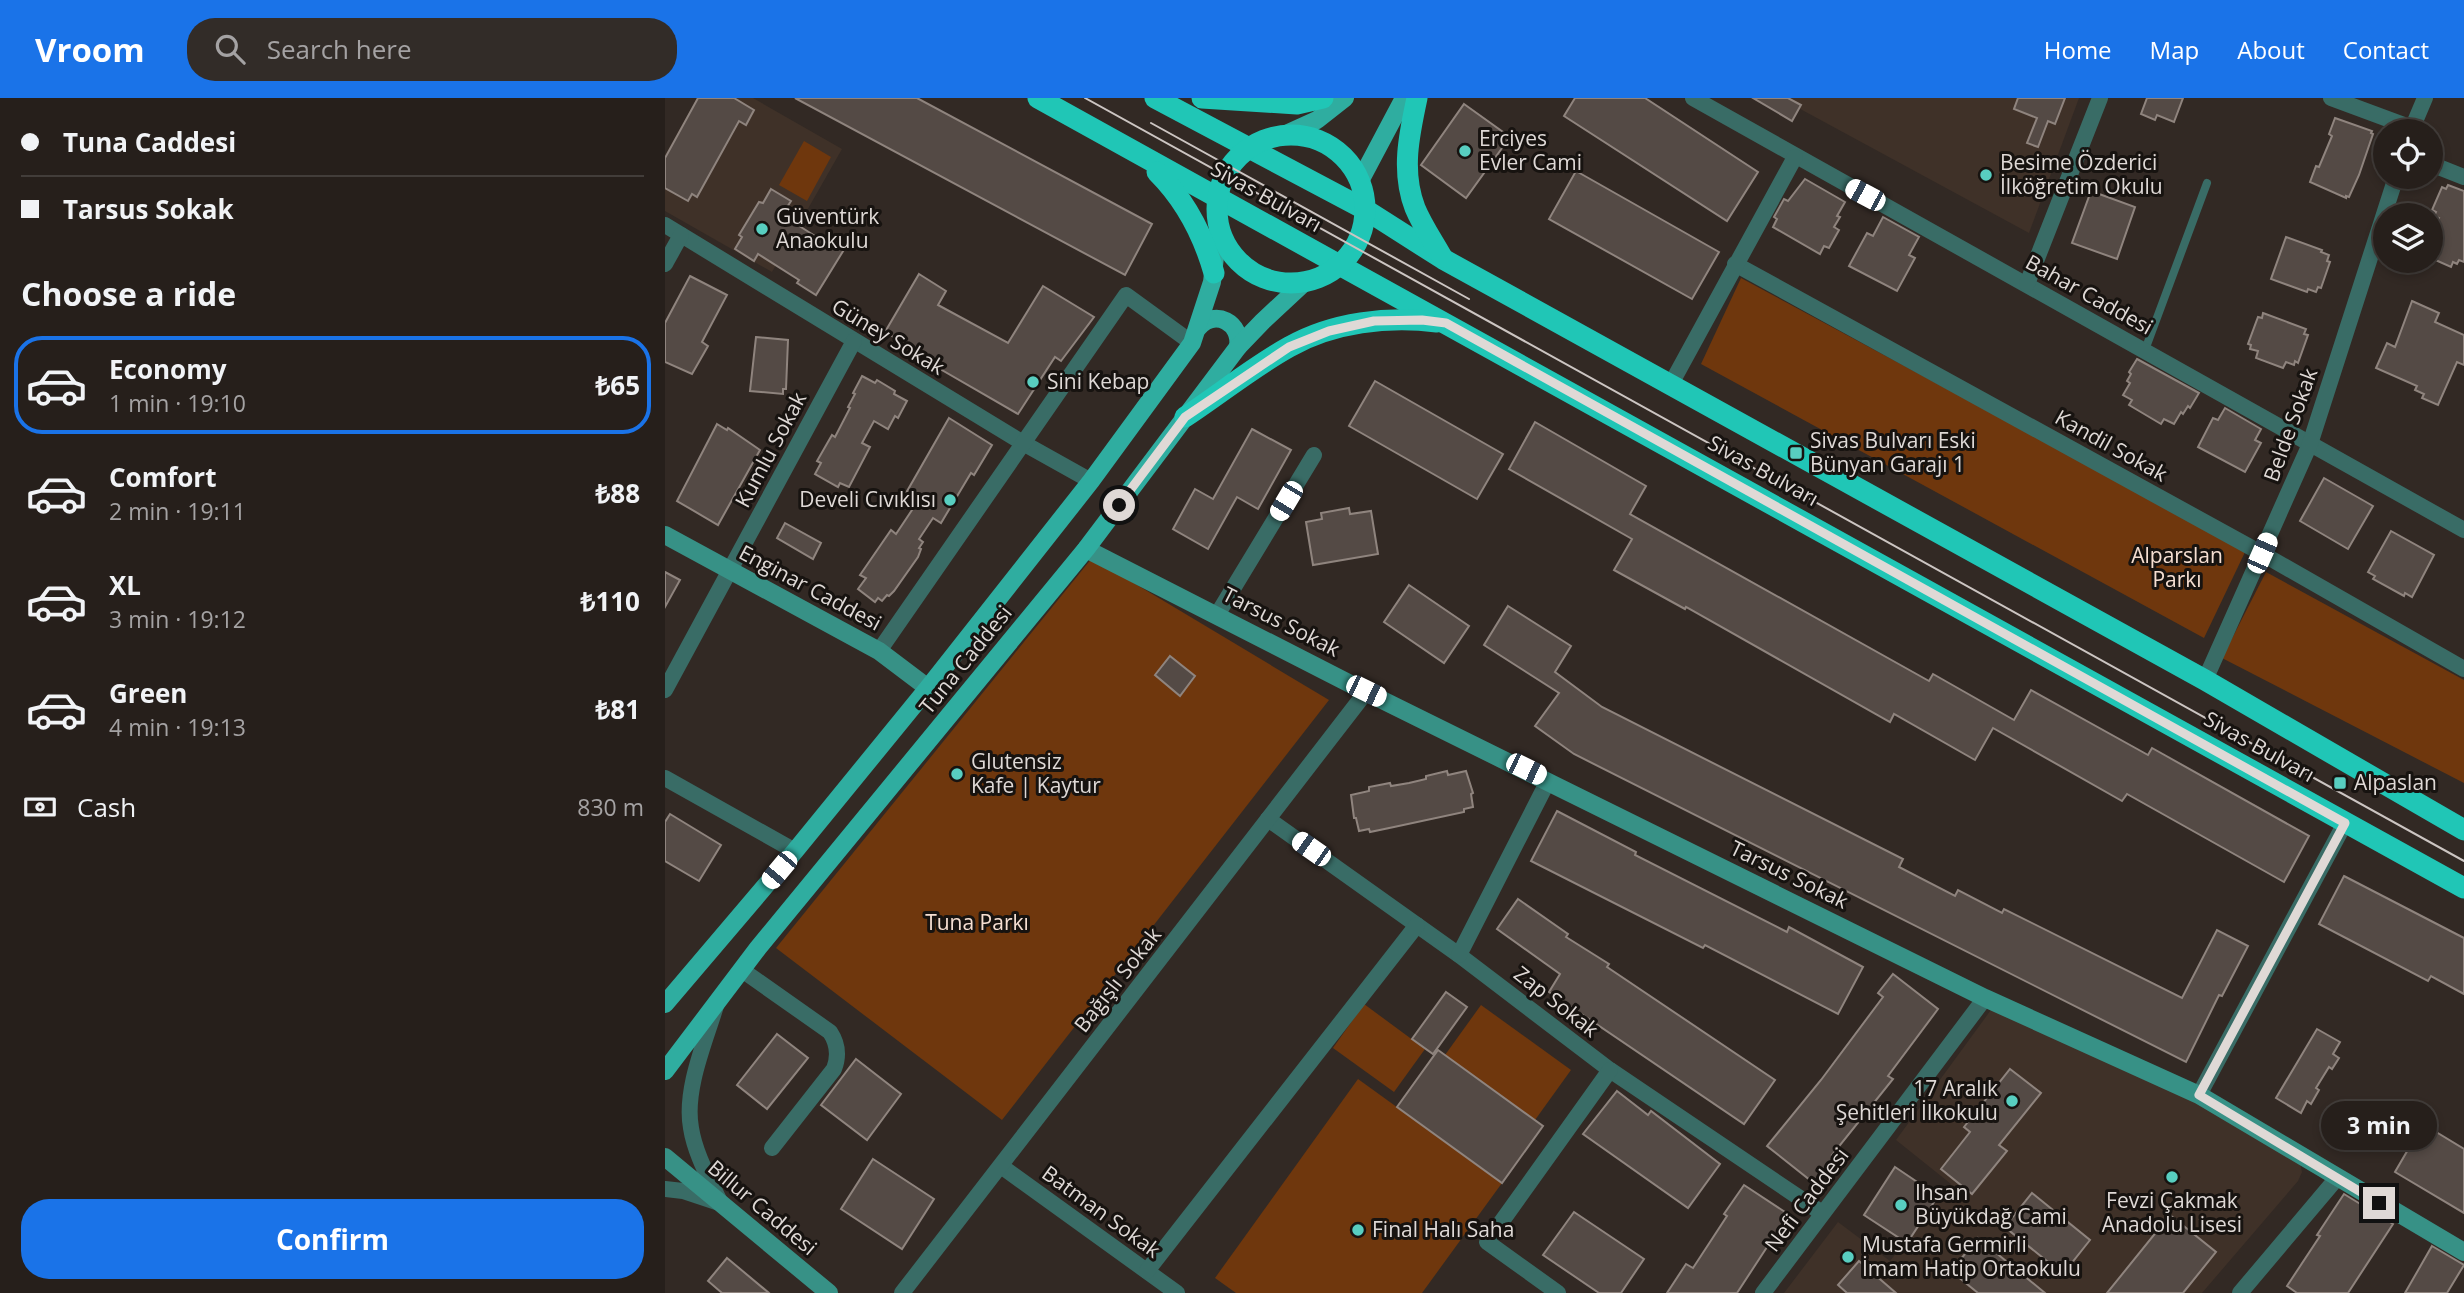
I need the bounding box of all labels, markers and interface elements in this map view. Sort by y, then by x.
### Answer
search box [187,18,677,81]
text: Vroom [35,27,145,72]
icon: search [211,30,249,68]
text: Search here [267,31,412,67]
text: Home [2044,33,2112,66]
text: Map [2150,33,2199,66]
text: About [2237,33,2305,66]
text: Contact [2343,33,2429,66]
map controls [2373,119,2443,273]
button: locate [2373,119,2443,189]
text: Tuna Caddesi [63,124,236,160]
place label: Erciyes Evler Cami [1479,124,1582,176]
marker: Erciyes Evler Cami [1457,143,1473,159]
place label: Besime Özderici İlköğretim Okulu [2000,148,2163,200]
street label: Sivas Bulvarı [1206,154,1327,238]
marker: Besime Özderici İlköğretim Okulu [1978,167,1994,183]
car [1842,176,1889,214]
text: Tarsus Sokak [63,191,234,227]
place label: Güventürk Anaokulu [776,202,879,254]
button: layers [2373,203,2443,273]
marker: Güventürk Anaokulu [754,221,770,237]
street label: Bahar Caddesi [2021,248,2158,341]
text: Choose a ride [21,272,236,315]
street label: Güney Sokak [827,292,950,381]
text: Economy [109,351,227,387]
icon: car [25,354,88,417]
street label: Belde Sokak [2257,364,2324,485]
text: ₺65 [595,367,640,403]
place label: Sini Kebap [1047,367,1149,395]
marker: Sini Kebap [1025,374,1041,390]
text: 1 min · 19:10 [109,387,246,419]
street label: Kumlu Sokak [728,387,812,512]
street label: Kandil Sokak [2050,403,2173,487]
place label: Sivas Bulvarı Eski Bünyan Garajı 1 [1810,426,1976,478]
street label: Sivas Bulvarı [1703,428,1824,512]
marker: Sivas Bulvarı Eski Bünyan Garajı 1 [1788,445,1804,461]
text: Comfort [109,459,216,495]
icon: car [25,462,88,525]
text: ₺88 [595,475,640,511]
car [1267,478,1306,524]
place label: Develi Cıvıklısı [799,485,936,513]
route start [1103,489,1135,521]
marker: Develi Cıvıklısı [942,492,958,508]
text: 2 min · 19:11 [109,495,246,527]
car [2244,530,2281,576]
street label: Enginar Caddesi [734,538,887,636]
park label: Alparslan Parkı [2131,541,2223,593]
text: XL [109,567,141,603]
icon: car [25,570,88,633]
street label: Tarsus Sokak [1218,580,1345,663]
text: ₺110 [581,583,640,619]
street label: Tuna Caddesi [913,599,1018,720]
text: 3 min · 19:12 [109,603,246,635]
car [1343,672,1390,710]
text: Green [109,675,187,711]
icon: car [25,678,88,741]
text: ₺81 [595,691,640,727]
street label: Sivas Bulvarı [2199,704,2320,788]
text: 4 min · 19:13 [109,711,246,743]
place label: Glutensiz Kafe | Kaytur [971,747,1101,799]
car [1503,750,1550,788]
marker: Glutensiz Kafe | Kaytur [949,766,965,782]
place label: Alpaslan [2354,768,2437,796]
marker: Alpaslan [2332,775,2348,791]
icon: cash [21,788,59,826]
text: Cash [77,789,136,825]
text: 830 m [577,791,644,823]
car [1288,828,1335,870]
street label: Tarsus Sokak [1726,833,1853,915]
car [758,847,801,893]
park label: Tuna Parkı [925,908,1029,936]
street label: Bağışlı Sokak [1067,921,1167,1038]
street label: Zap Sokak [1509,959,1605,1043]
place label: 17 Aralık Şehitleri İlkokulu [1836,1074,1998,1126]
marker: 17 Aralık Şehitleri İlkokulu [2004,1093,2020,1109]
callout: 3 min [2321,1102,2437,1150]
text: 3 min [2347,1109,2411,1141]
street label: Nefi Caddesi [1758,1142,1854,1257]
street label: Billur Caddesi [702,1153,823,1261]
street label: Batman Sokak [1037,1159,1166,1264]
marker: Fevzi Çakmak Anadolu Lisesi [2164,1169,2180,1185]
place label: Ihsan Büyükdağ Cami [1915,1178,2067,1230]
place label: Fevzi Çakmak Anadolu Lisesi [2102,1186,2242,1238]
route end [2363,1187,2395,1219]
marker: Ihsan Büyükdağ Cami [1893,1197,1909,1213]
button: Confirm [21,1199,644,1279]
place label: Final Halı Saha [1372,1215,1514,1243]
marker: Final Halı Saha [1350,1222,1366,1238]
place label: Mustafa Germirli İmam Hatip Ortaokulu [1862,1230,2081,1282]
marker: Mustafa Germirli İmam Hatip Ortaokulu [1840,1249,1856,1265]

